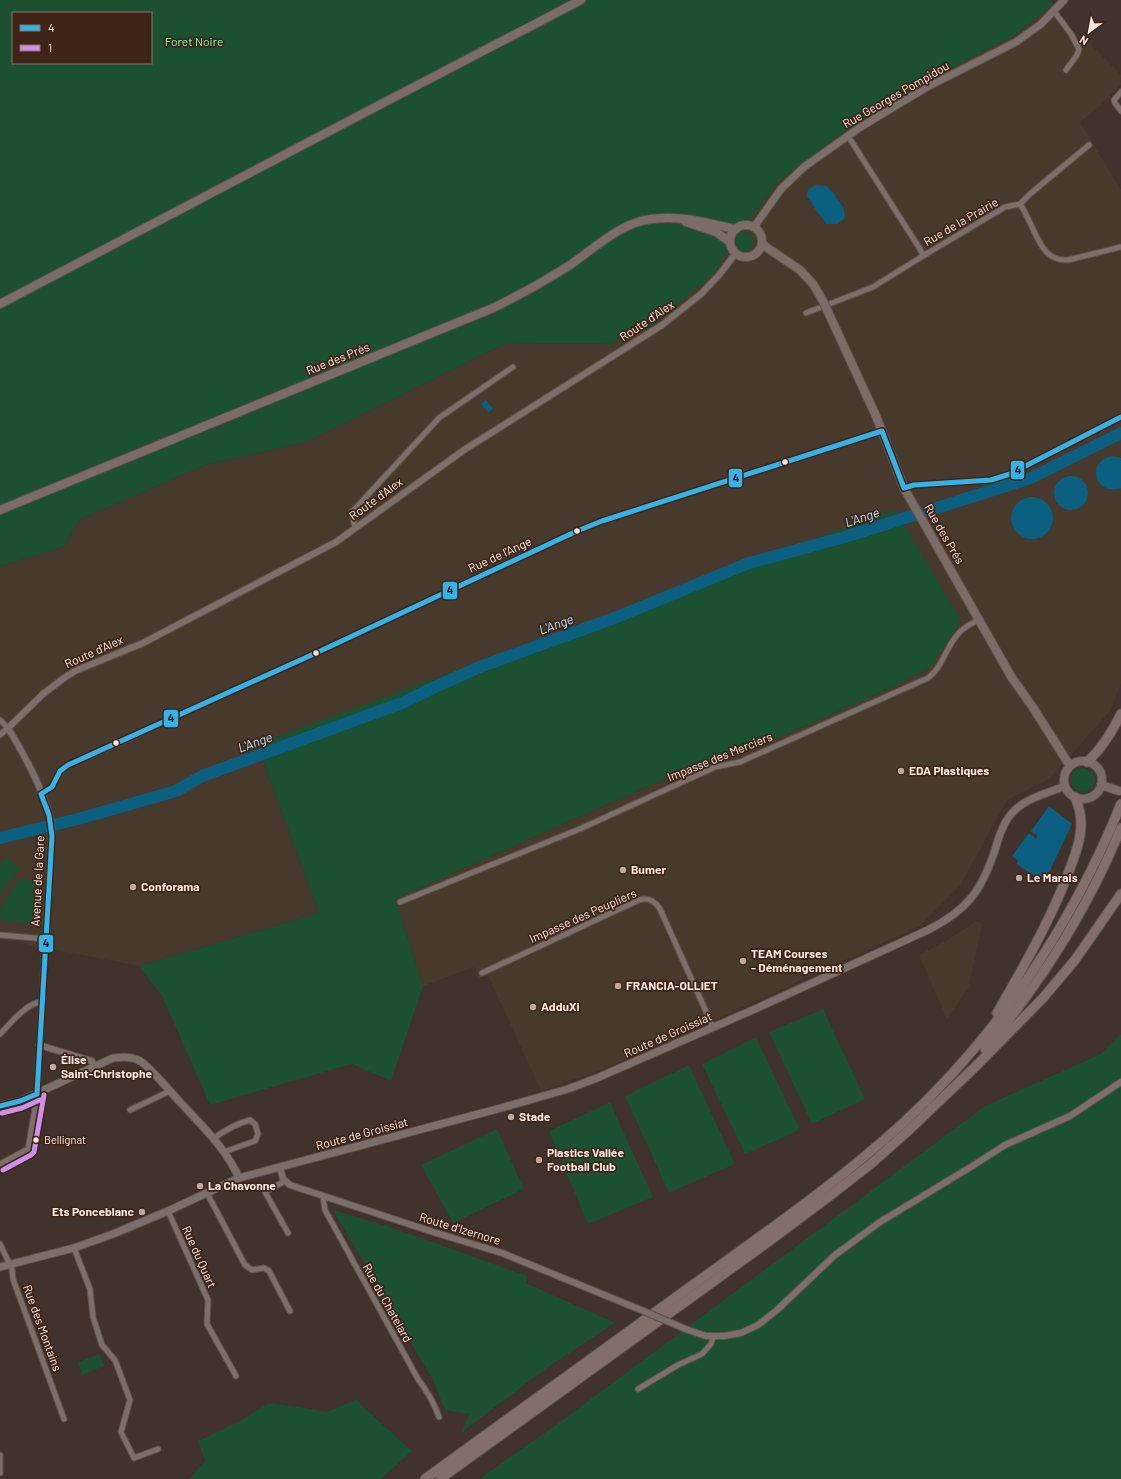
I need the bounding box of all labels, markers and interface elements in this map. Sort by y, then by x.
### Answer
legend [12,12,152,64]
north arrow [1069,12,1109,52]
text: 4 [48,20,55,34]
text: N [1077,33,1090,48]
park label: Foret Noire [165,34,223,48]
text: 1 [48,40,52,54]
street label: Rue Georges Pompidou [840,58,951,130]
street label: Rue de la Prairie [921,194,1000,248]
street label: Route d'Alex [617,297,677,344]
street label: Rue des Prés [304,339,372,377]
unlabelled marker [780,457,790,467]
line badge: 4 [1010,460,1025,480]
text: 4 [1015,463,1022,476]
line badge: 4 [728,468,743,488]
text: 4 [733,471,740,484]
street label: Route d'Alex [346,474,405,522]
street label: Rue des Prés [922,501,968,566]
water label: L'Ange [843,504,882,530]
unlabelled marker [572,526,582,536]
street label: Rue de l'Ange [466,533,533,575]
line badge: 4 [442,581,458,600]
text: 4 [447,583,454,596]
water label: L'Ange [537,610,576,638]
street label: Route d'Alex [62,632,125,670]
unlabelled marker [311,648,321,658]
line badge: 4 [163,709,179,728]
text: 4 [168,711,175,724]
water label: L'Ange [236,728,275,756]
street label: Impasse des Merciers [665,729,774,784]
unlabelled marker [111,738,121,748]
place label: EDA Plastiques [909,763,989,777]
marker: EDA Plastiques [896,766,906,776]
street label: Avenue de la Gare [28,835,46,927]
place label: Bumer [631,862,666,876]
marker: Bumer [618,865,628,875]
place label: Le Marais [1027,870,1078,884]
marker: Le Marais [1014,873,1024,883]
place label: Conforama [141,879,200,893]
marker: Conforama [128,882,138,892]
street label: Impasse des Peupliers [527,885,638,945]
line badge: 4 [38,934,54,953]
text: 4 [43,936,50,949]
place label: TEAM Courses - Déménagement [751,946,843,974]
marker: TEAM Courses - Déménagement [738,956,748,966]
place label: FRANCIA-OLLIET [626,978,718,992]
marker: FRANCIA-OLLIET [613,981,623,991]
place label: AdduXi [541,999,580,1013]
marker: AdduXi [528,1002,538,1012]
street label: Route de Groissiat [621,1008,714,1060]
place label: Élise Saint-Christophe [61,1052,152,1080]
marker: Élise Saint-Christophe [48,1062,58,1072]
place label: Stade [519,1109,551,1123]
marker: Stade [506,1112,516,1122]
street label: Route de Groissiat [314,1114,409,1152]
place label: Bellignat [44,1133,86,1146]
marker: Bellignat [31,1135,41,1145]
place label: Plastics Vallée Football Club [547,1145,624,1173]
marker: Plastics Vallée Football Club [534,1155,544,1165]
place label: La Chavonne [208,1178,276,1192]
marker: La Chavonne [195,1181,205,1191]
place label: Ets Ponceblanc [52,1204,135,1218]
marker: Ets Ponceblanc [137,1207,147,1217]
street label: Route d'Izernore [418,1209,503,1247]
street label: Rue du Quart [180,1223,220,1290]
street label: Rue du Chatelard [360,1261,415,1344]
street label: Rue des Montains [21,1283,65,1373]

